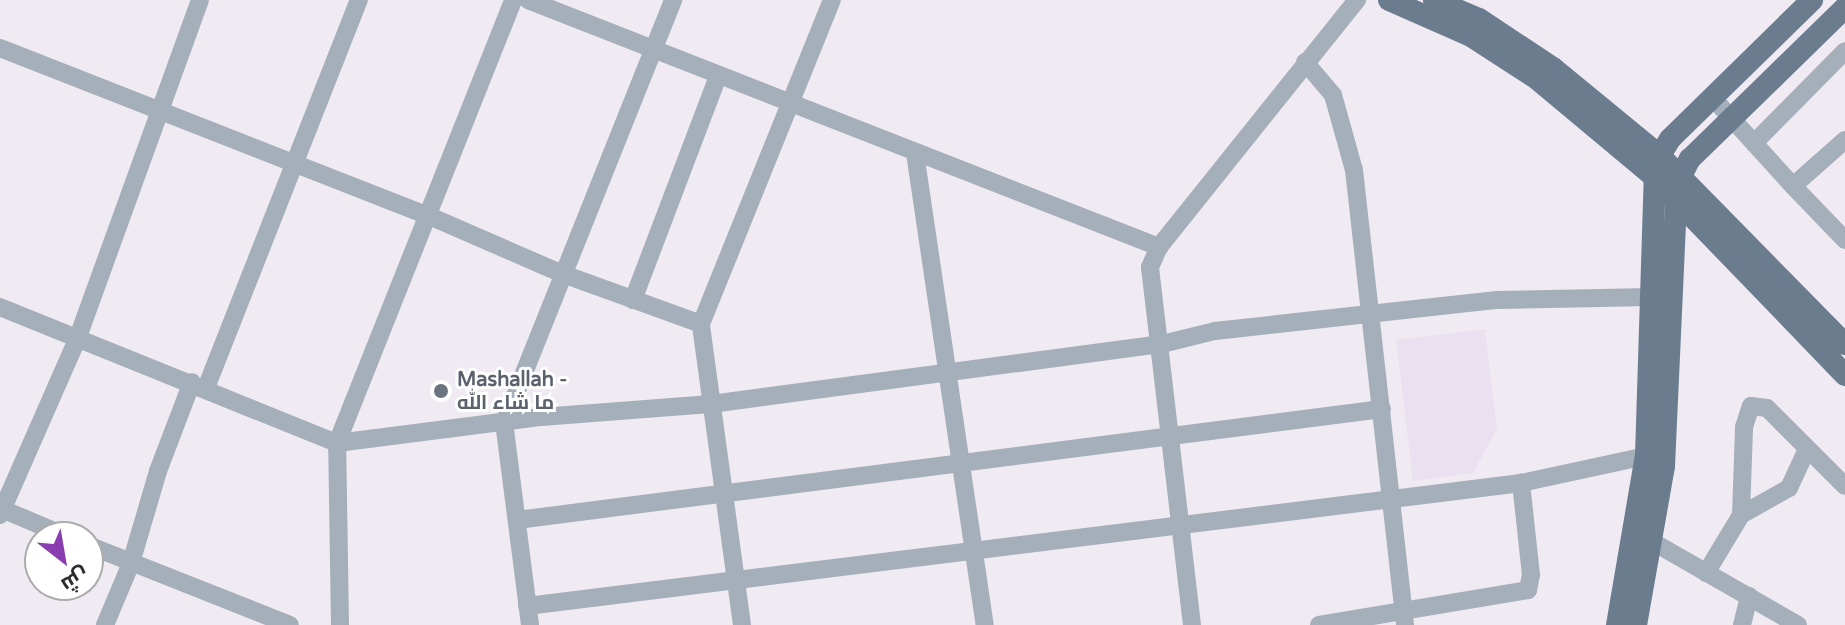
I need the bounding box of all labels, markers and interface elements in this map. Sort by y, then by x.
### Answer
place label: Mashallah - ما شاء الله [457,368,567,415]
marker: Mashallah - ما شاء الله [432,382,450,400]
north arrow [24,521,104,601]
text: ش [57,561,94,598]

